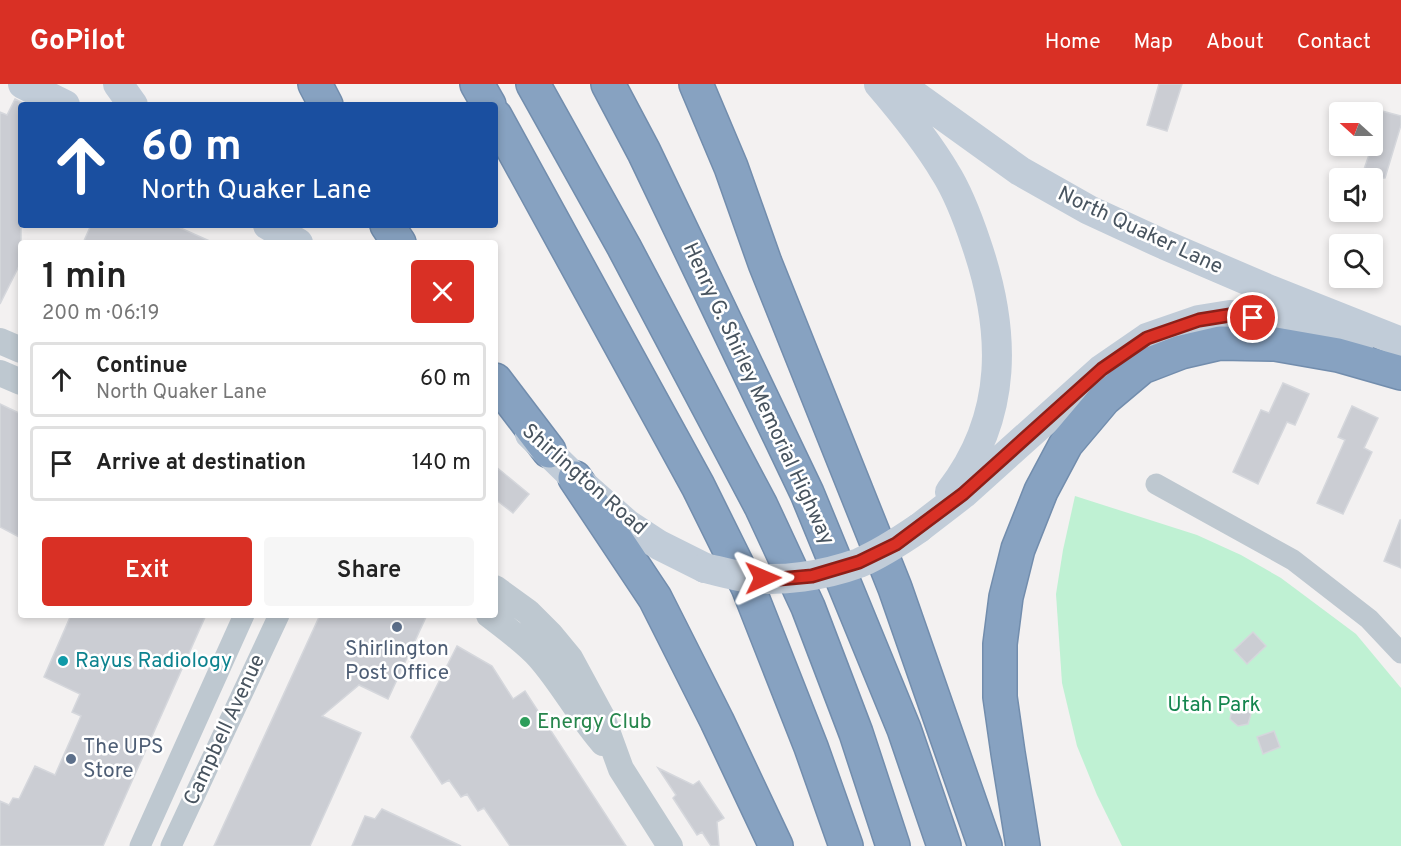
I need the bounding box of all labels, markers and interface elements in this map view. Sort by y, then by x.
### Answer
text: GoPilot [30,24,125,60]
text: Home [1045,29,1101,56]
text: Map [1134,29,1173,56]
text: About [1206,29,1264,56]
text: Contact [1297,29,1371,56]
north arrow [1329,102,1383,156]
map controls [1329,102,1383,288]
text: 60 m [141,122,242,175]
icon: ahead [42,126,120,204]
button: sound [1329,168,1383,222]
text: North Quaker Lane [141,174,371,208]
street label: North Quaker Lane [1053,181,1227,281]
button: search [1329,234,1383,288]
street label: Henry G. Shirley Memorial Highway [676,239,840,549]
text: 1 min [42,255,127,301]
button: close [411,260,474,323]
pin [1227,292,1278,343]
text: 200 m · 06:19 [42,301,159,327]
icon: arrive [1236,301,1269,334]
text: Continue [96,353,187,380]
icon: ahead [45,363,78,396]
text: 60 m [420,366,471,393]
text: North Quaker Lane [96,380,267,406]
street label: Shirlington Road [516,418,652,542]
icon: arrive [45,447,78,480]
text: Arrive at destination [96,450,306,477]
text: 140 m [412,450,471,477]
button: Exit [42,537,252,606]
button: Share [264,537,474,606]
position arrow [731,546,795,610]
marker: Shirlington Post Office [390,620,404,634]
place label: Shirlington Post Office [345,636,449,687]
place label: Rayus Radiology [75,648,232,675]
street label: Campbell Avenue [178,650,272,810]
marker: Rayus Radiology [56,654,70,668]
park label: Utah Park [1167,692,1261,719]
place label: Energy Club [537,709,652,736]
marker: Energy Club [518,715,532,729]
place label: The UPS Store [83,734,163,785]
marker: The UPS Store [64,752,78,766]

